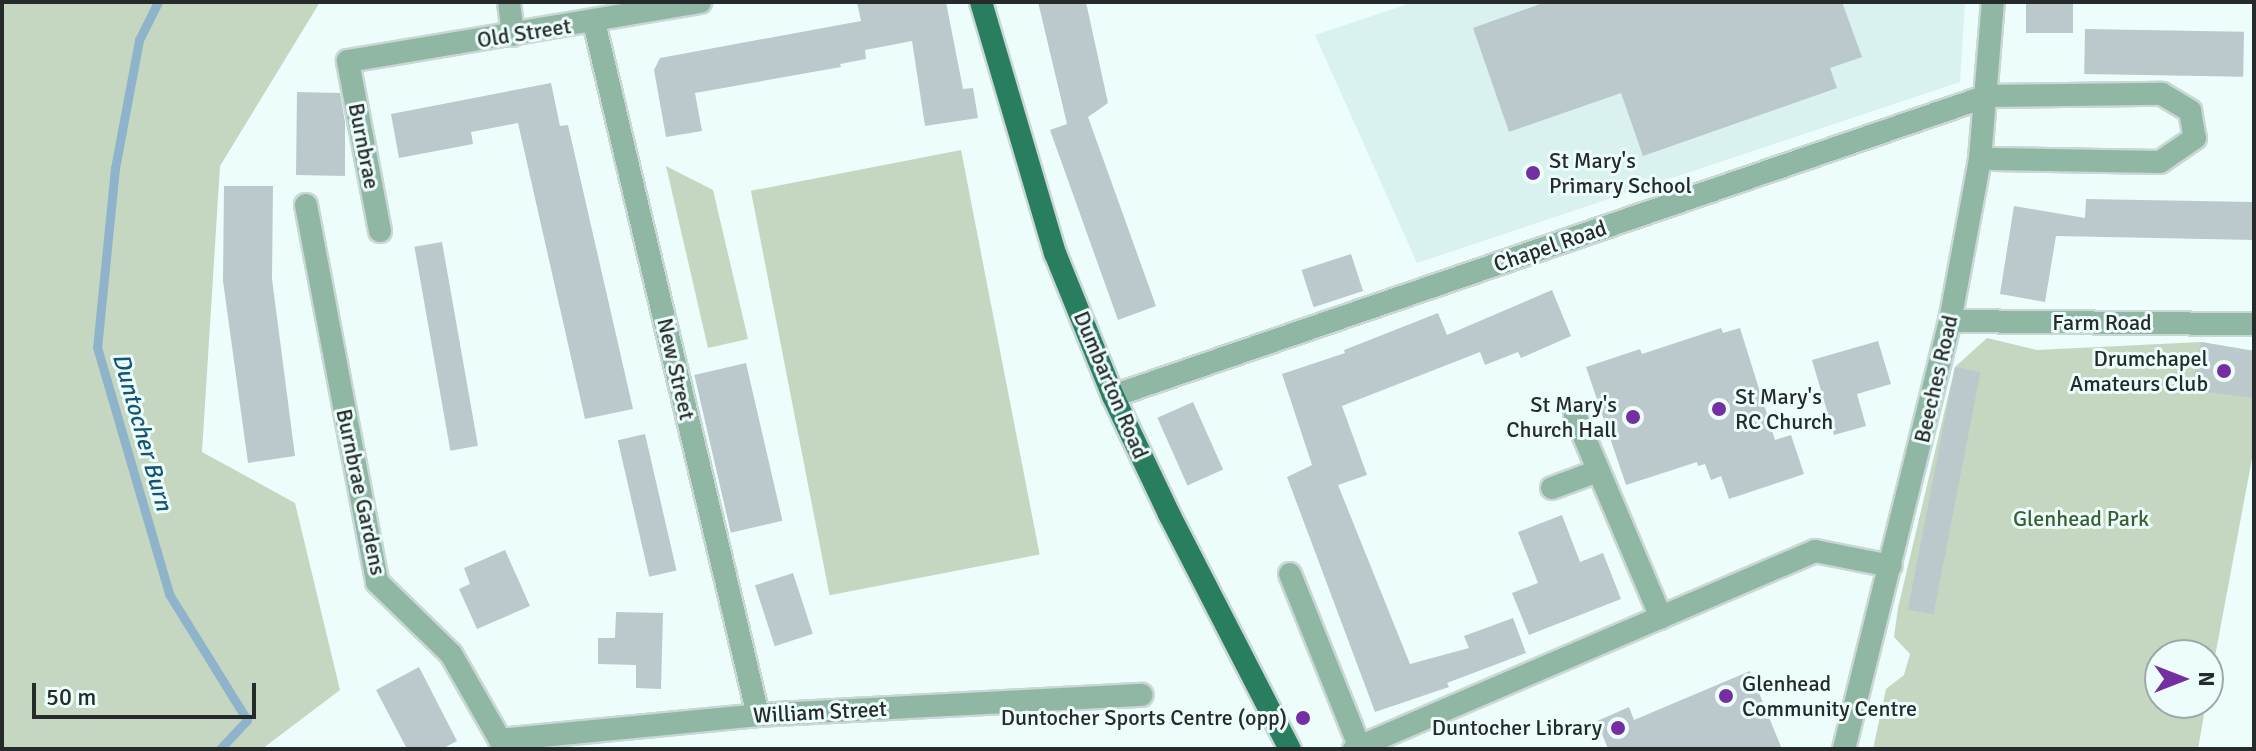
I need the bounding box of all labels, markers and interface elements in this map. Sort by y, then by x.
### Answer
street label: Old Street [475,13,573,53]
street label: Burnbrae [343,101,385,191]
place label: St Mary's Primary School [1549,147,1692,198]
marker: St Mary's Primary School [1524,164,1542,182]
street label: Chapel Road [1490,214,1610,278]
street label: Dumbarton Road [1068,307,1154,463]
street label: Farm Road [2052,310,2152,336]
street label: Beeches Road [1908,313,1964,445]
street label: New Street [651,315,701,423]
place label: Drumchapel Amateurs Club [2070,345,2208,396]
water label: Duntocher Burn [106,350,178,514]
marker: Drumchapel Amateurs Club [2215,362,2233,380]
place label: St Mary's RC Church [1735,383,1833,434]
place label: St Mary's Church Hall [1506,391,1617,442]
marker: St Mary's RC Church [1710,400,1728,418]
street label: Burnbrae Gardens [330,406,392,578]
marker: St Mary's Church Hall [1624,408,1642,426]
park label: Glenhead Park [2013,506,2149,532]
north arrow [2144,639,2224,719]
scale bar [36,667,260,717]
place label: Glenhead Community Centre [1742,670,1917,722]
text: N [2193,671,2220,687]
text: 50 m [46,682,96,712]
marker: Glenhead Community Centre [1717,687,1735,705]
street label: William Street [752,695,888,729]
place label: Duntocher Sports Centre (opp) [1001,705,1287,731]
marker: Duntocher Sports Centre (opp) [1294,709,1312,727]
place label: Duntocher Library [1432,715,1602,741]
marker: Duntocher Library [1609,719,1627,737]

